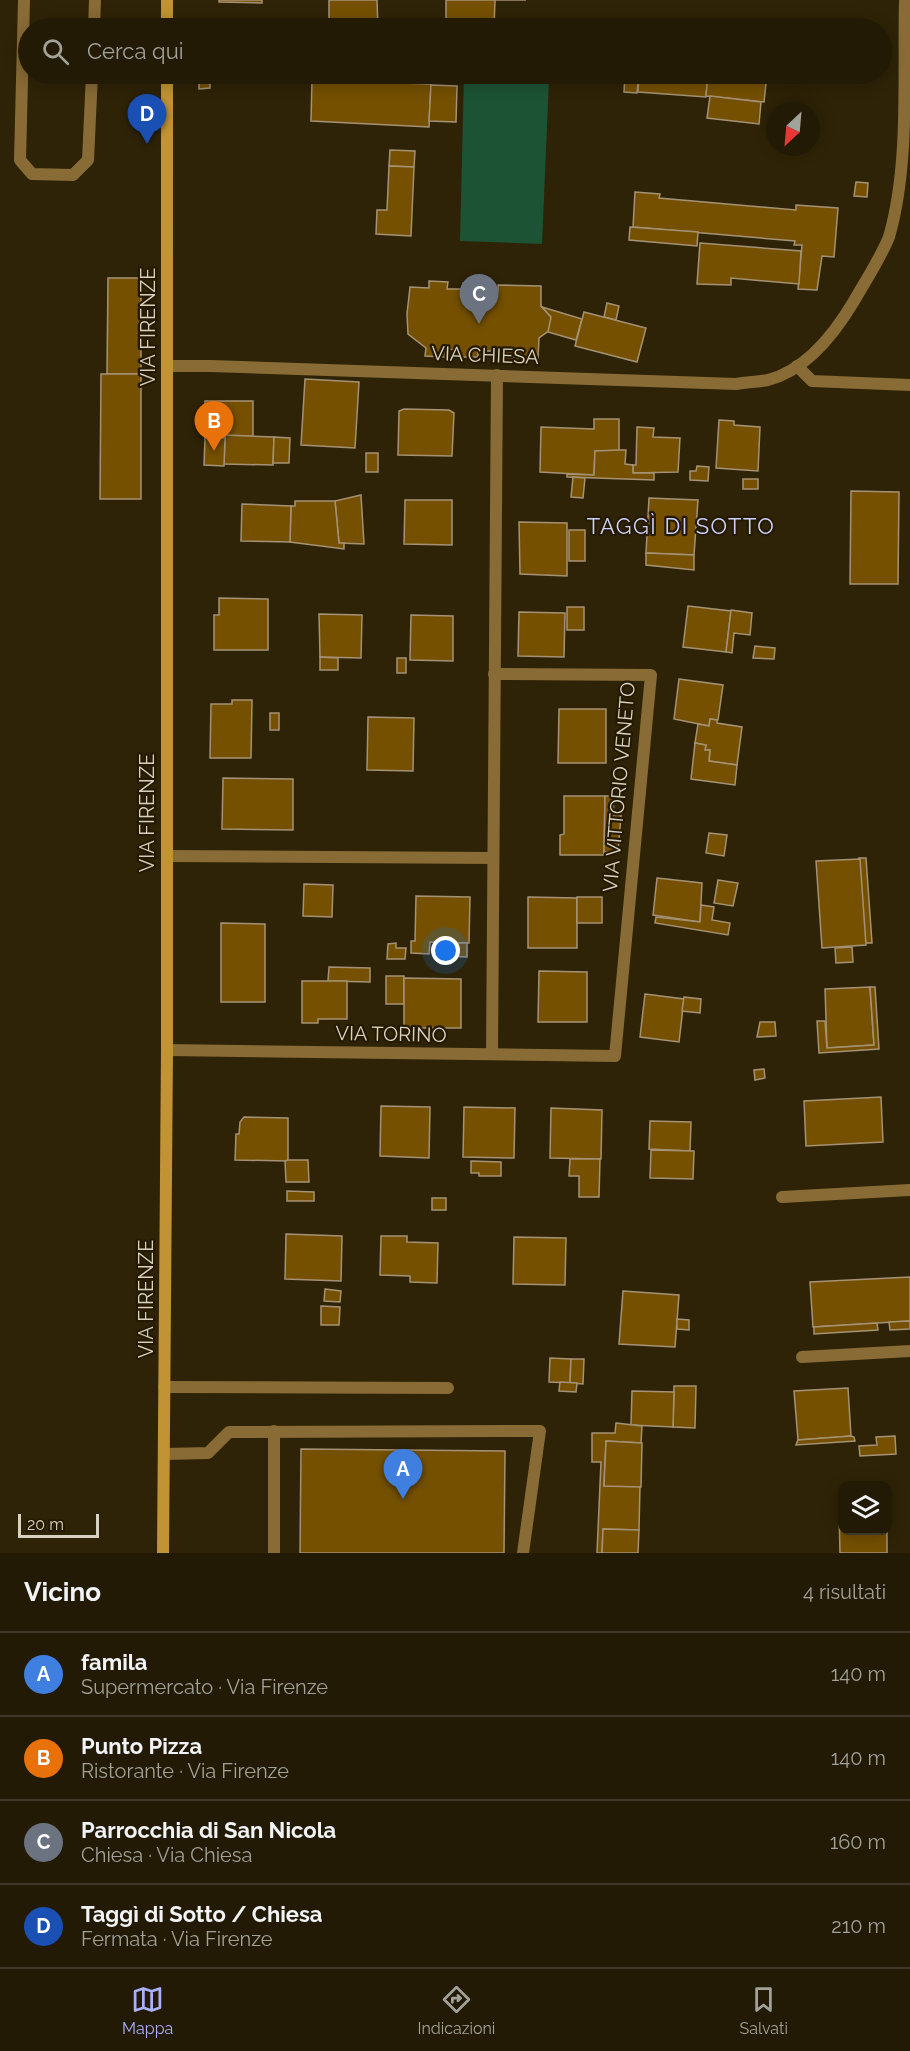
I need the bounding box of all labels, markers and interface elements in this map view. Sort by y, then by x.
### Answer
search box [18,18,892,84]
icon: search [39,35,72,68]
text: Cerca qui [87,38,184,64]
pin: D [128,94,166,144]
north arrow [766,102,820,156]
street label: VIA FIRENZE [136,268,160,386]
pin: C [460,274,498,324]
street label: VIA CHIESA [431,341,540,369]
pin: B [194,402,234,451]
district label: TAGGÌ DI SOTTO [587,513,775,539]
street label: VIA VITTORIO VENETO [598,681,640,893]
street label: VIA FIRENZE [135,754,159,872]
your location [431,936,460,965]
street label: VIA TORINO [335,1021,447,1047]
street label: VIA FIRENZE [134,1240,158,1358]
pin: A [384,1450,422,1499]
map controls [838,1481,892,1535]
button: layers [838,1481,892,1535]
scale bar [18,1511,99,1538]
text: 20 m [27,1515,64,1534]
text: Vicino [24,1577,101,1607]
text: 4 risultati [803,1580,886,1604]
text: famila [81,1649,147,1675]
text: A [37,1662,50,1686]
text: 140 m [831,1662,886,1686]
text: Supermercato · Via Firenze [81,1675,328,1699]
text: Punto Pizza [81,1733,202,1759]
text: B [37,1746,50,1770]
text: 140 m [831,1746,886,1770]
text: Ristorante · Via Firenze [81,1759,289,1783]
text: Parrocchia di San Nicola [81,1817,336,1843]
text: C [37,1830,50,1854]
text: 160 m [830,1830,886,1854]
text: Chiesa · Via Chiesa [81,1843,252,1867]
text: Taggì di Sotto / Chiesa [81,1901,323,1927]
text: D [36,1914,51,1938]
text: 210 m [831,1914,886,1938]
text: Fermata · Via Firenze [81,1927,273,1951]
tab: Mappa [122,1983,173,2038]
tab: Indicazioni [417,1983,495,2038]
tab: Salvati [740,1983,788,2038]

